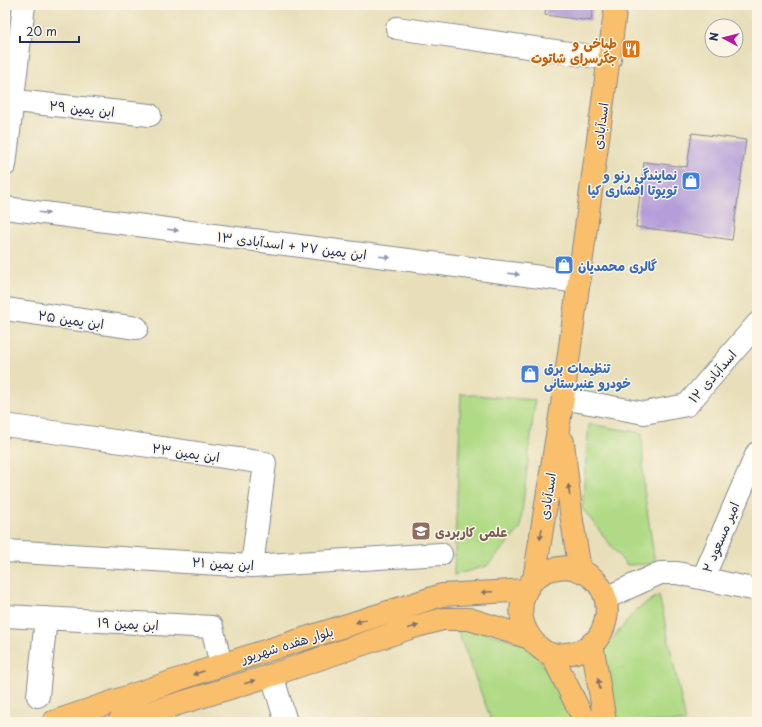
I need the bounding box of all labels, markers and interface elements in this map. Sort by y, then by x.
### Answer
scale bar [20,18,79,44]
north arrow [704,18,744,58]
text: 20 m [26,22,57,40]
text: N [705,31,723,42]
place label: طباخی و جگرسرای شاتوت [531,33,617,67]
restaurant icon: طباخی و جگرسرای شاتوت [620,38,642,60]
street label: ابن یمین ۲۹ [48,95,116,121]
street label: اسدآبادی [587,101,613,151]
place label: نمایندگی رنو و تویوتا افشاری کیا [588,165,678,199]
shop icon: نمایندگی رنو و تویوتا افشاری کیا [680,170,702,192]
one-way arrow [38,210,50,216]
street label: ابن یمین ۲۷ + اسدآبادی ۱۳ [216,226,368,264]
one-way arrow [167,227,179,233]
one-way arrow [379,254,391,260]
shop icon: گالری محمدیان [553,254,575,276]
place label: گالری محمدیان [578,256,657,275]
one-way arrow [508,271,520,277]
street label: ابن یمین ۲۵ [37,305,105,333]
street label: اسدآبادی ۱۲ [684,345,740,407]
place label: تنظیمات برق خودرو عنبرستانی [544,358,631,392]
shop icon: تنظیمات برق خودرو عنبرستانی [519,363,541,385]
street label: ابن یمین ۲۳ [151,438,221,466]
street label: اسدآبادی [534,471,560,521]
one-way arrow [566,484,572,496]
street label: امیر مسعود ۲ [697,499,743,575]
school or university icon: علمی کاربردی [410,520,432,542]
place label: علمی کاربردی [435,522,507,541]
one-way arrow [538,528,544,540]
street label: ابن یمین ۲۱ [192,552,254,574]
one-way arrow [481,588,493,595]
street label: ابن یمین ۱۹ [97,612,159,634]
one-way arrow [355,618,367,624]
street label: بلوار هفده شهریور [238,621,335,667]
one-way arrow [407,624,419,630]
one-way arrow [191,670,203,676]
one-way arrow [596,677,602,690]
one-way arrow [244,679,256,685]

